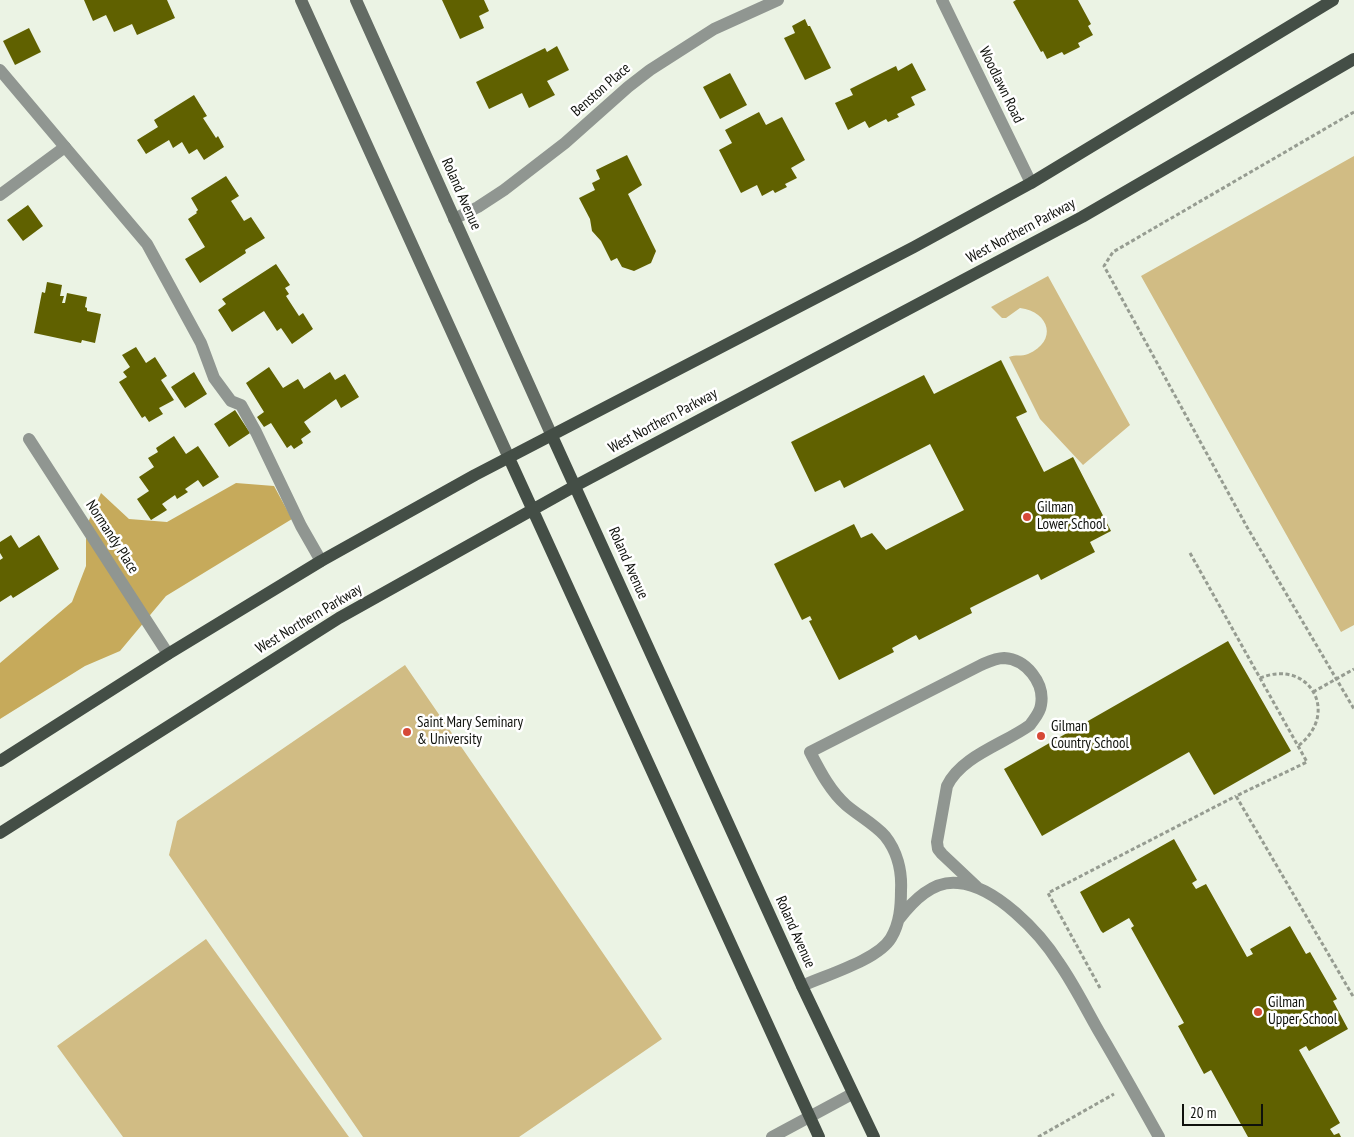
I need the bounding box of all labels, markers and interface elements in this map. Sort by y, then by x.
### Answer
street label: Woodlawn Road [975,44,1027,126]
street label: Benston Place [568,59,634,121]
street label: Roland Avenue [437,155,485,233]
street label: West Northern Parkway [963,195,1079,267]
street label: West Northern Parkway [605,385,721,457]
street label: Normandy Place [82,497,142,577]
place label: Gilman Lower School [1037,499,1106,534]
marker: Gilman Lower School [1021,511,1033,523]
street label: Roland Avenue [604,524,652,602]
street label: West Northern Parkway [253,580,365,658]
place label: Saint Mary Seminary & University [417,714,523,749]
place label: Gilman Country School [1051,718,1129,753]
marker: Saint Mary Seminary & University [401,726,413,738]
marker: Gilman Country School [1035,730,1047,742]
street label: Roland Avenue [771,893,819,971]
place label: Gilman Upper School [1268,994,1337,1029]
marker: Gilman Upper School [1252,1006,1264,1018]
scale bar [1184,1094,1265,1126]
text: 20 m [1190,1103,1216,1122]

